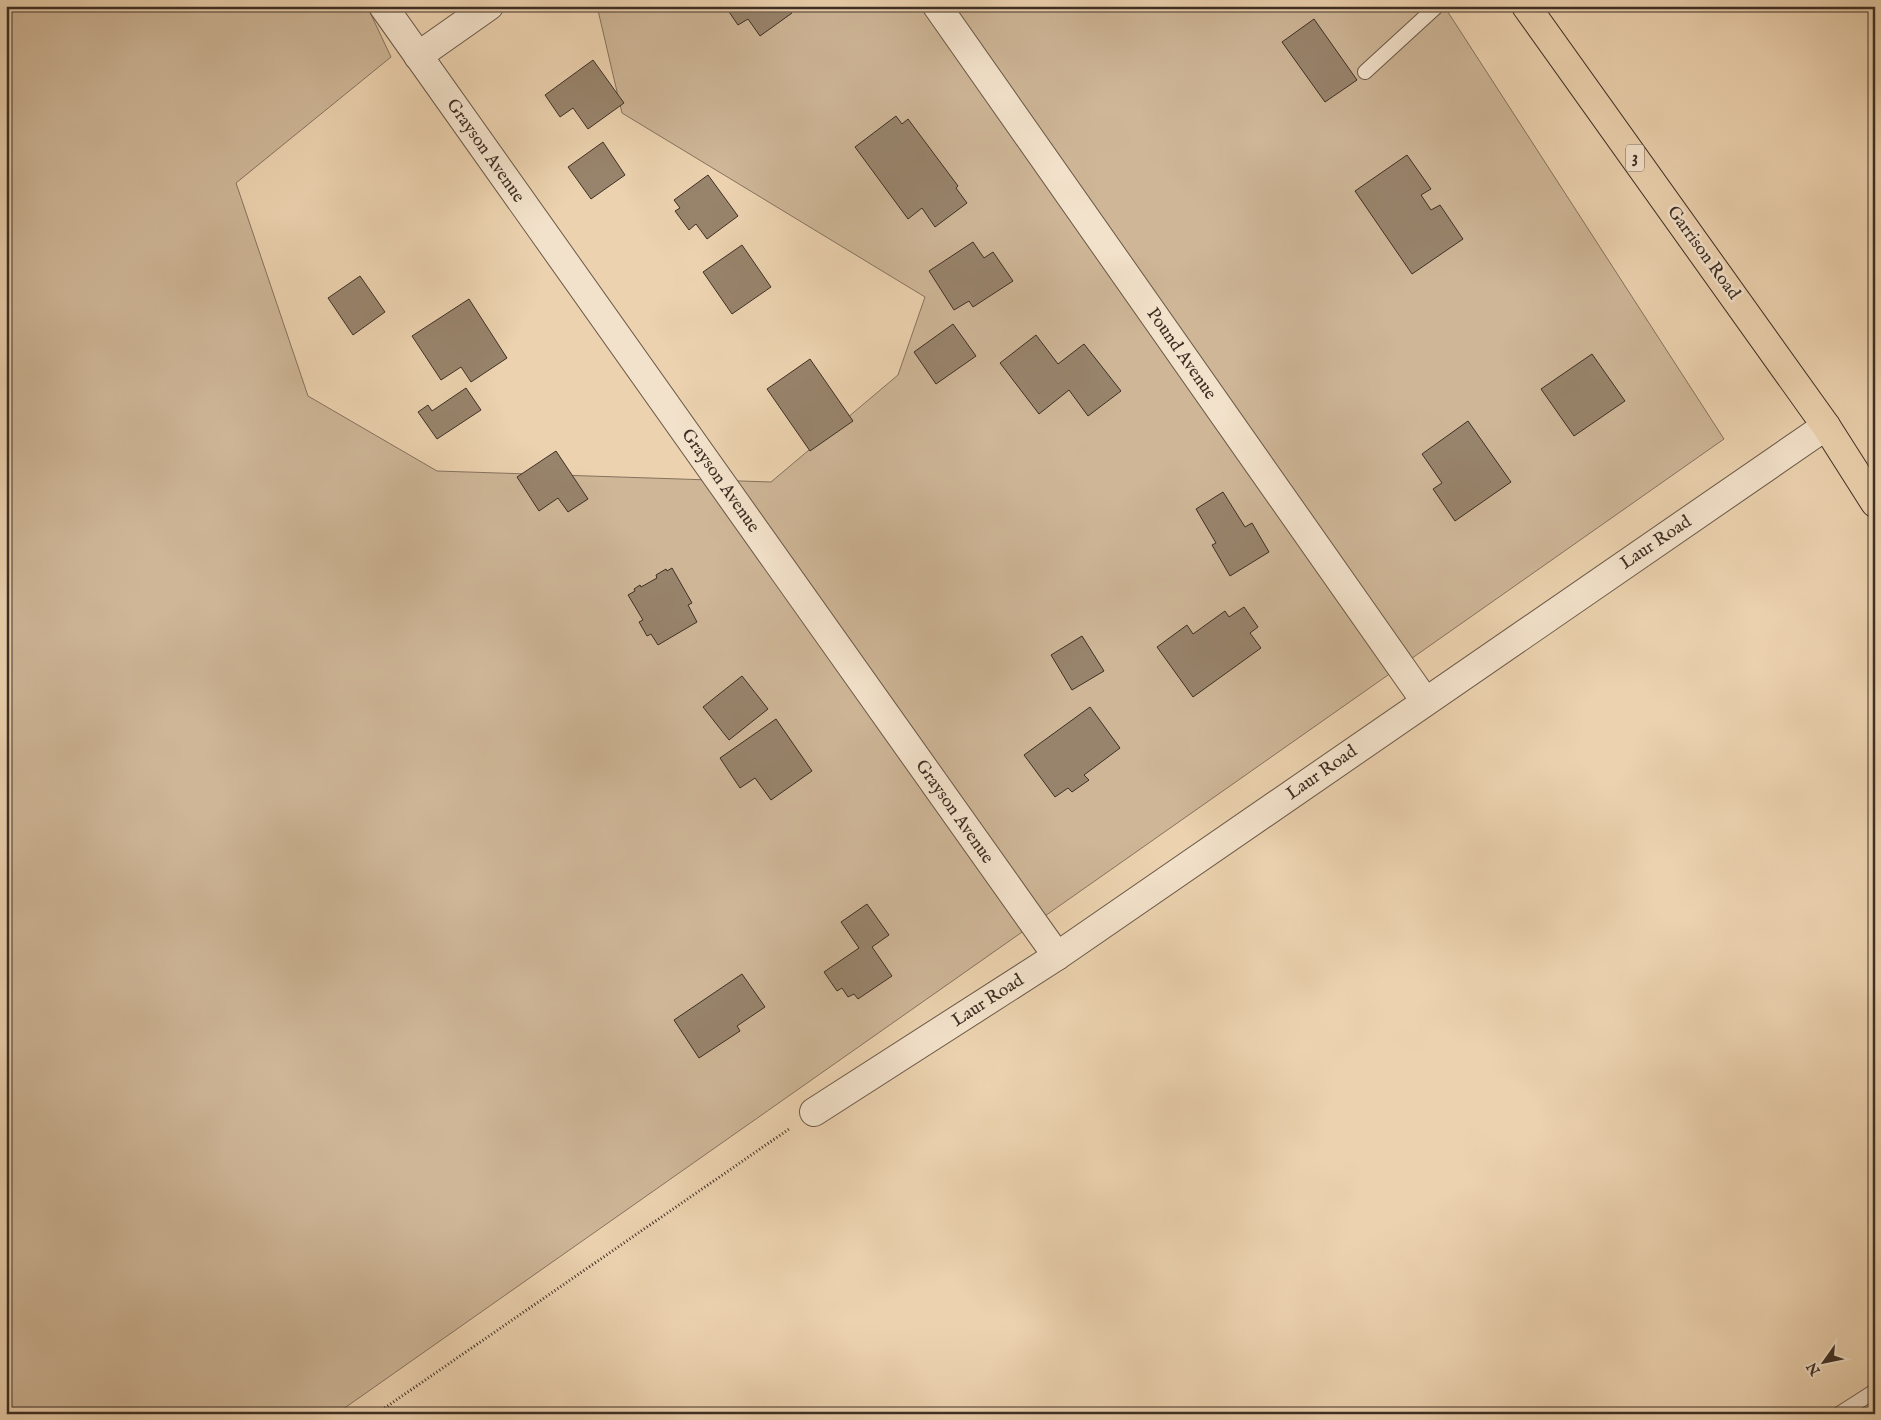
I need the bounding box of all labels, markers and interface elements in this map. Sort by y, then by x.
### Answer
street label: Grayson Avenue [441,94,529,208]
road number: 3 [1626,144,1644,172]
street label: Garrison Road [1661,202,1745,305]
street label: Pound Avenue [1141,304,1221,404]
street label: Grayson Avenue [676,424,764,538]
street label: Laur Road [1616,511,1696,575]
street label: Laur Road [1282,740,1362,806]
street label: Grayson Avenue [910,755,998,869]
street label: Laur Road [948,969,1029,1033]
north arrow [1798,1338,1848,1388]
text: N [1803,1359,1825,1379]

